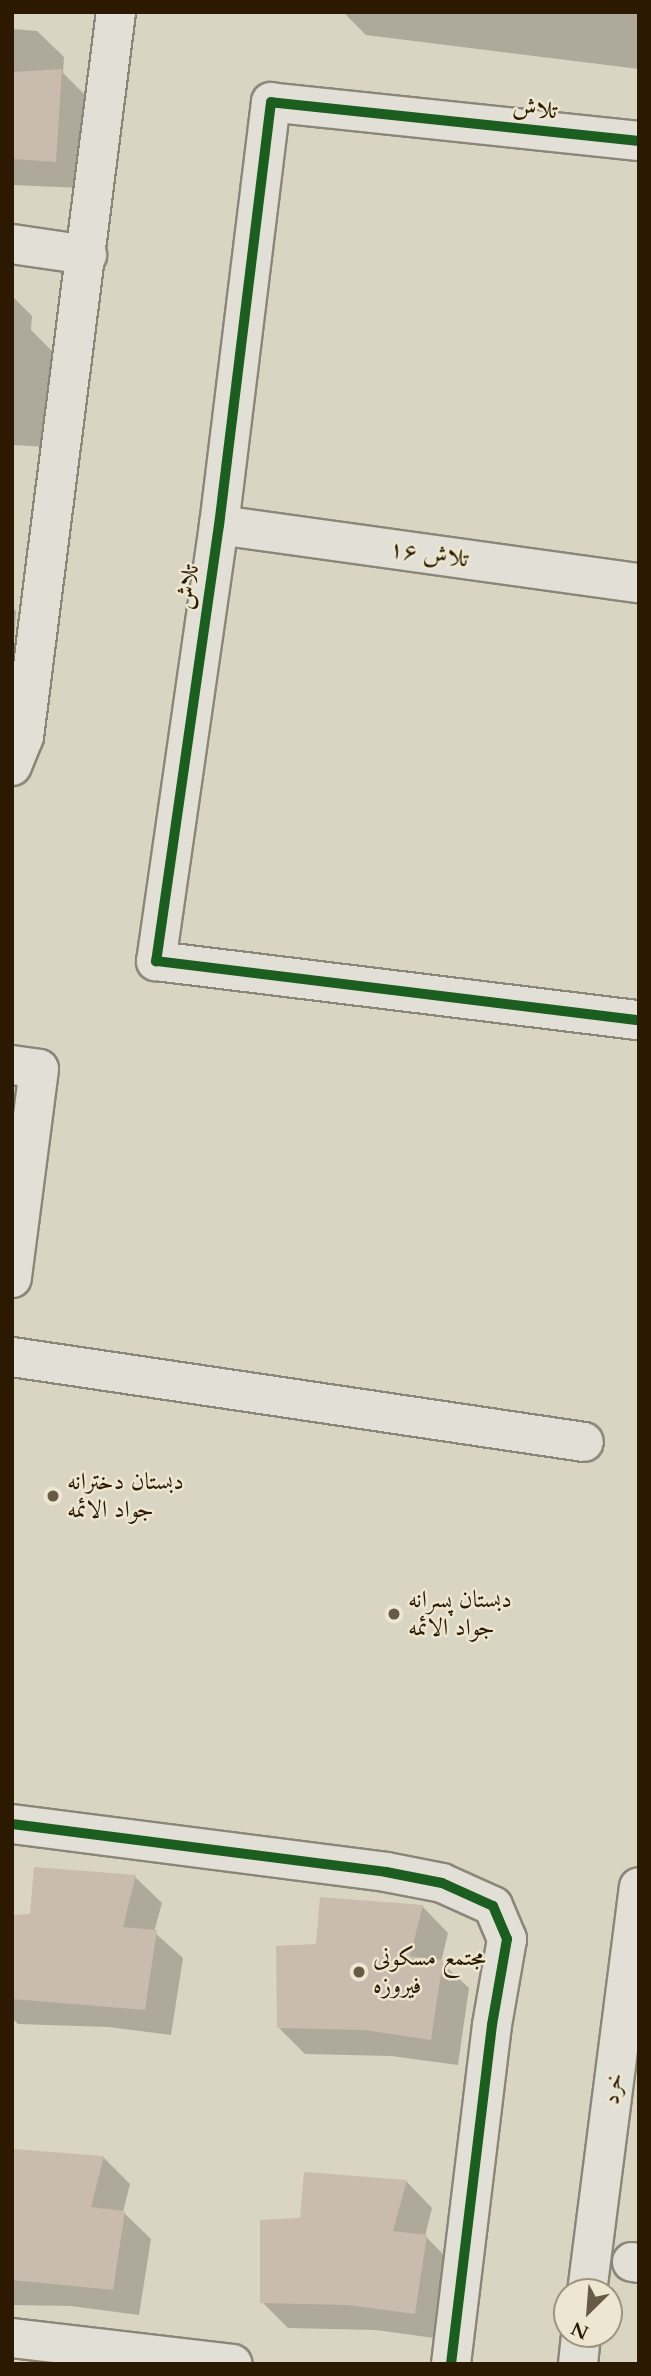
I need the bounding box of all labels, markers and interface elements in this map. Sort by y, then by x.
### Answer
street label: تلاش [511,92,559,126]
street label: تلاش ۱۶ [388,534,470,574]
street label: تلاش [171,563,205,611]
place label: دبستان دخترانه جواد الائمه [67,1468,184,1524]
marker: دبستان دخترانه جواد الائمه [45,1488,61,1504]
place label: دبستان پسرانه جواد الائمه [408,1586,512,1642]
marker: دبستان پسرانه جواد الائمه [386,1606,402,1622]
place label: مجتمع مسکونی فیروزه [373,1944,486,2000]
marker: مجتمع مسکونی فیروزه [351,1964,367,1980]
street label: خرد [597,2071,629,2107]
north arrow [553,2278,623,2348]
text: N [567,2315,593,2345]

